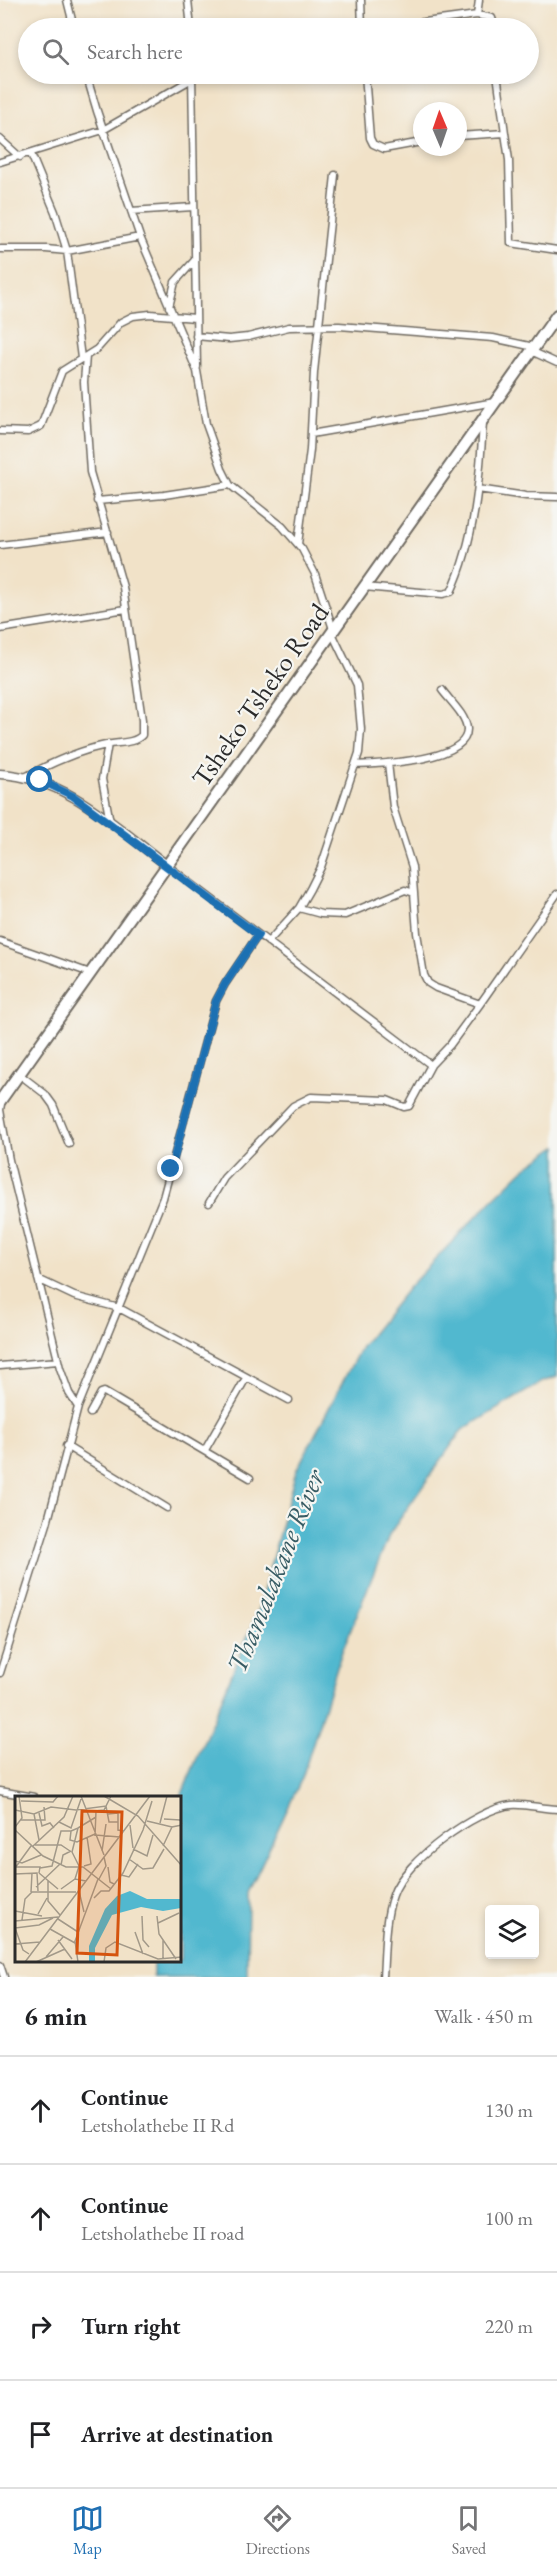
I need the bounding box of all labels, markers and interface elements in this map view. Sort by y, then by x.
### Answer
search box [18,18,539,84]
icon: search [39,35,72,68]
text: Search here [87,37,182,66]
north arrow [413,102,467,156]
street label: Tsheko Tsheko Road [184,596,337,794]
route start [26,766,52,792]
route end [157,1155,183,1181]
water label: Thamalakane River [218,1463,333,1678]
inset map [15,1796,182,1962]
map controls [485,1905,539,1959]
button: layers [485,1905,539,1959]
text: 6 min [24,1999,87,2033]
text: Walk · 450 m [434,2003,533,2029]
text: Continue [81,2083,168,2112]
icon: ahead [24,2094,57,2127]
text: 130 m [485,2097,533,2123]
text: Letsholathebe II Rd [81,2112,234,2138]
text: Continue [81,2191,168,2220]
icon: ahead [24,2202,57,2235]
text: 100 m [485,2205,533,2231]
text: Letsholathebe II road [81,2220,244,2246]
icon: right [24,2310,57,2343]
text: Turn right [81,2312,180,2341]
text: 220 m [485,2313,533,2339]
icon: arrive [24,2418,57,2451]
text: Arrive at destination [81,2420,273,2449]
tab: Map [71,2502,104,2559]
tab: Directions [246,2502,310,2559]
tab: Saved [452,2502,486,2559]

